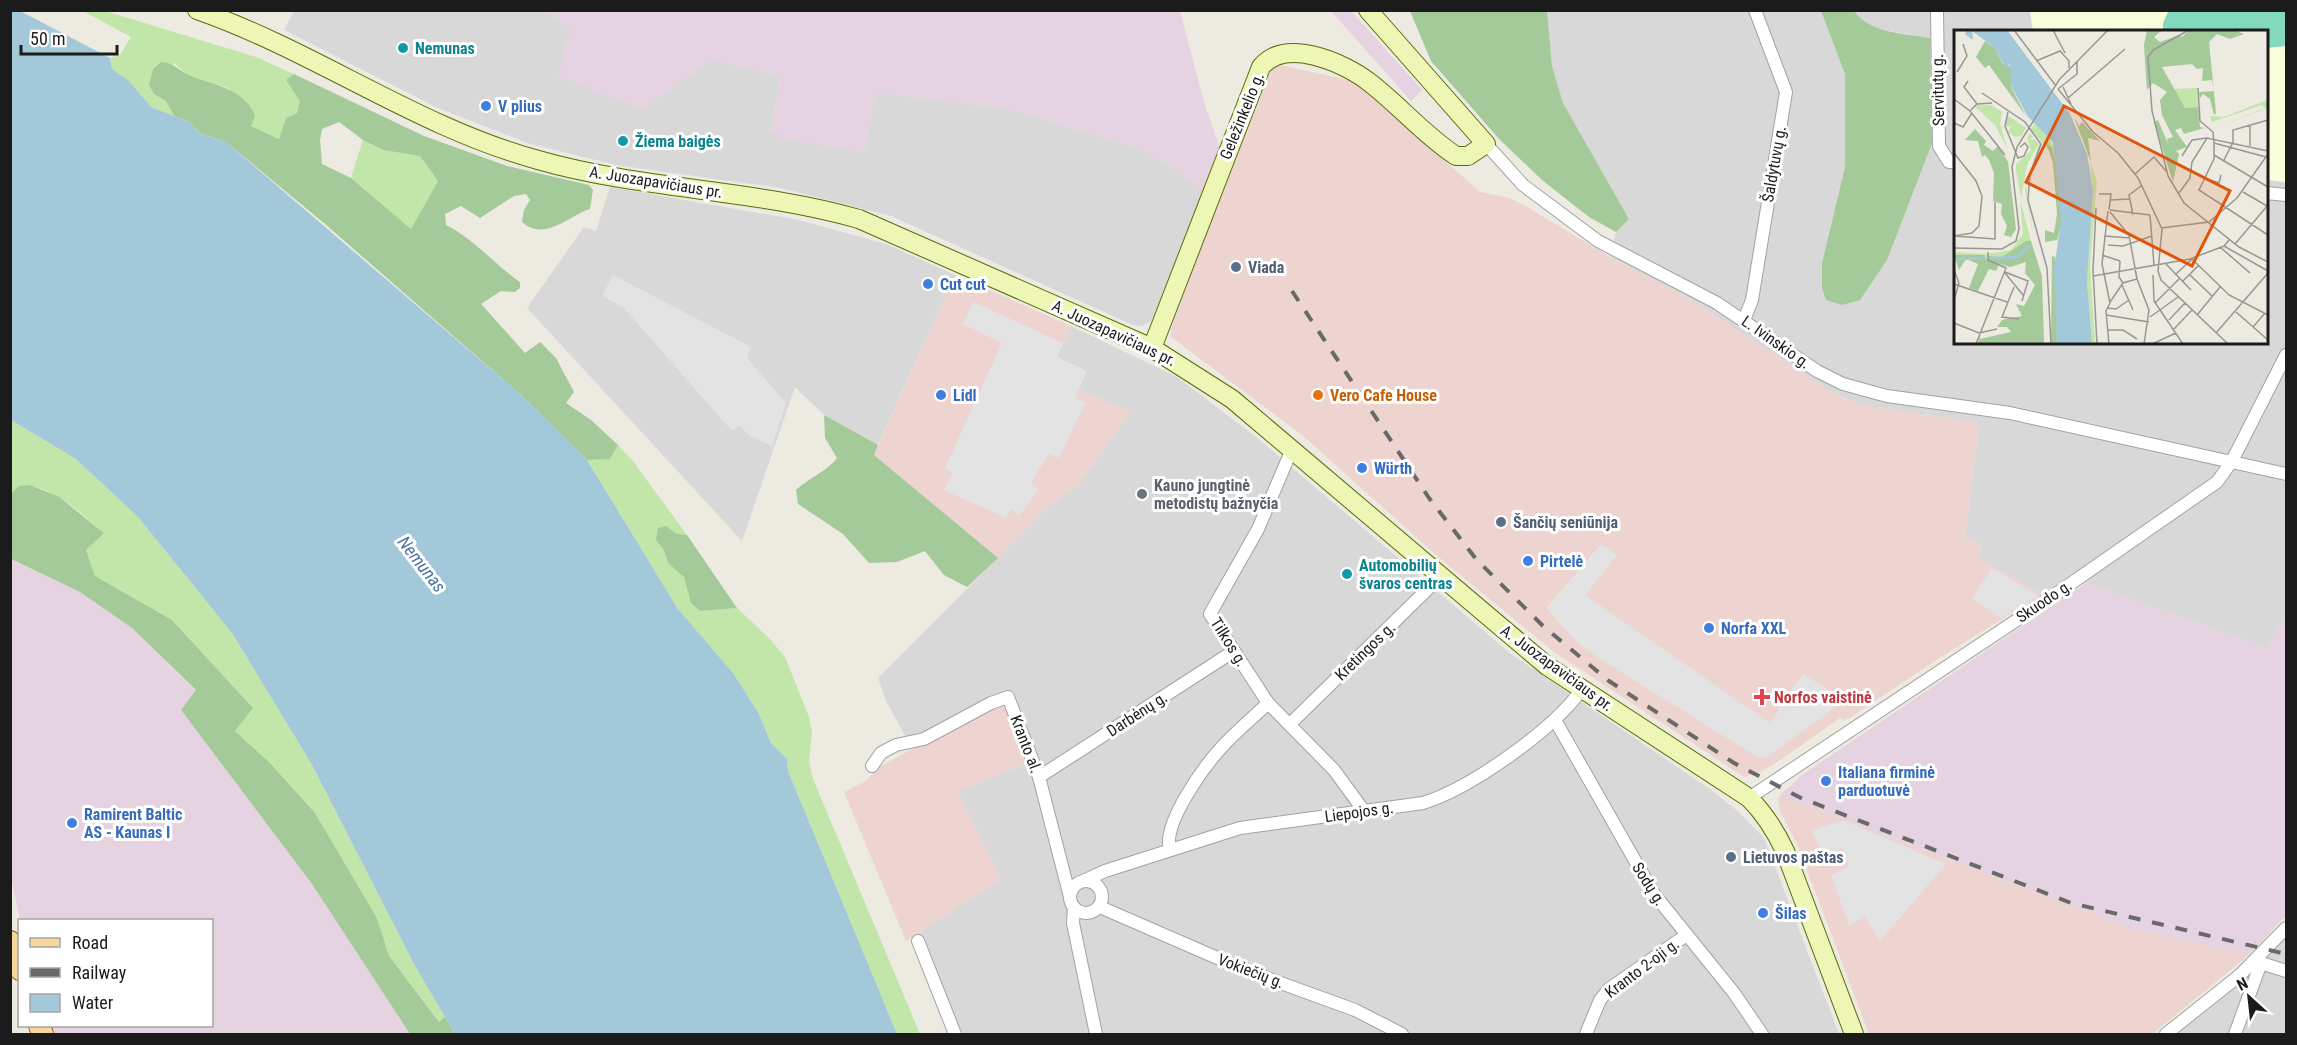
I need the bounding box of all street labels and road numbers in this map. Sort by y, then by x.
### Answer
street label: Servitutų g. [1928,54,1948,126]
street label: Geležinkelio g. [1216,70,1268,162]
street label: Šaldytuvų g. [1758,124,1790,204]
street label: A. Juozapavičiaus pr. [588,162,724,202]
street label: A. Juozapavičiaus pr. [1049,296,1179,370]
street label: L. Ivinskio g. [1738,311,1814,373]
street label: Skuodo g. [2013,576,2075,626]
street label: Tilkos g. [1207,614,1251,670]
street label: Kretingos g. [1331,618,1399,684]
street label: A. Juozapavičiaus pr. [1497,621,1617,715]
street label: Darbėnų g. [1103,687,1171,741]
street label: Kranto al. [1006,712,1046,776]
street label: Liepojos g. [1323,798,1395,826]
street label: Sodų g. [1628,859,1670,909]
street label: Kranto 2-oji g. [1601,934,1683,1002]
street label: Vokiečių g. [1215,950,1287,992]

